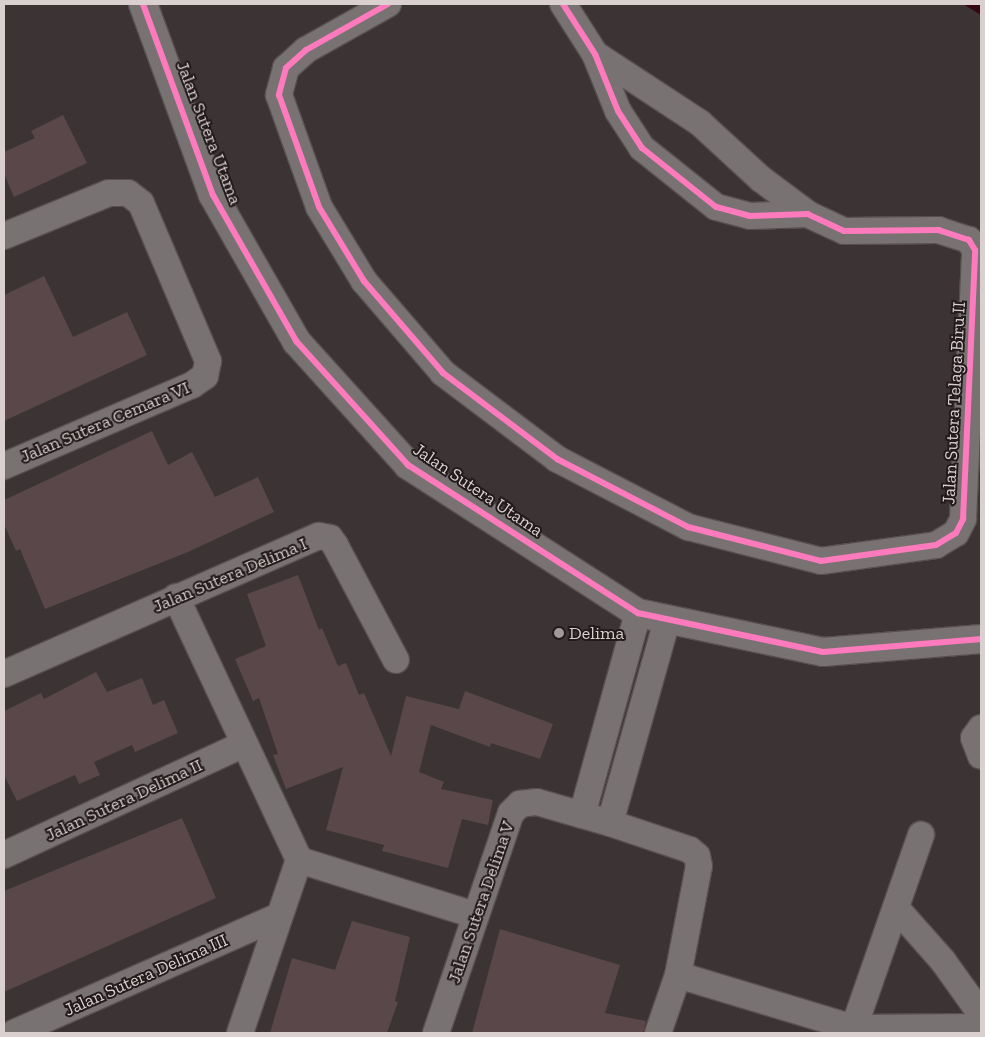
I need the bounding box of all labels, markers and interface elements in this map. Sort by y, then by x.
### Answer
street label: Jalan Sutera Utama [172,58,246,208]
street label: Jalan Sutera Telaga Biru II [938,301,970,505]
street label: Jalan Sutera Cemara VI [17,377,193,467]
street label: Jalan Sutera Utama [409,439,547,541]
street label: Jalan Sutera Delima I [150,533,310,617]
place label: Delima [569,622,624,644]
marker: Delima [553,627,565,639]
street label: Jalan Sutera Delima II [42,754,206,846]
street label: Jalan Sutera Delima V [443,818,519,986]
street label: Jalan Sutera Delima III [61,929,231,1021]

